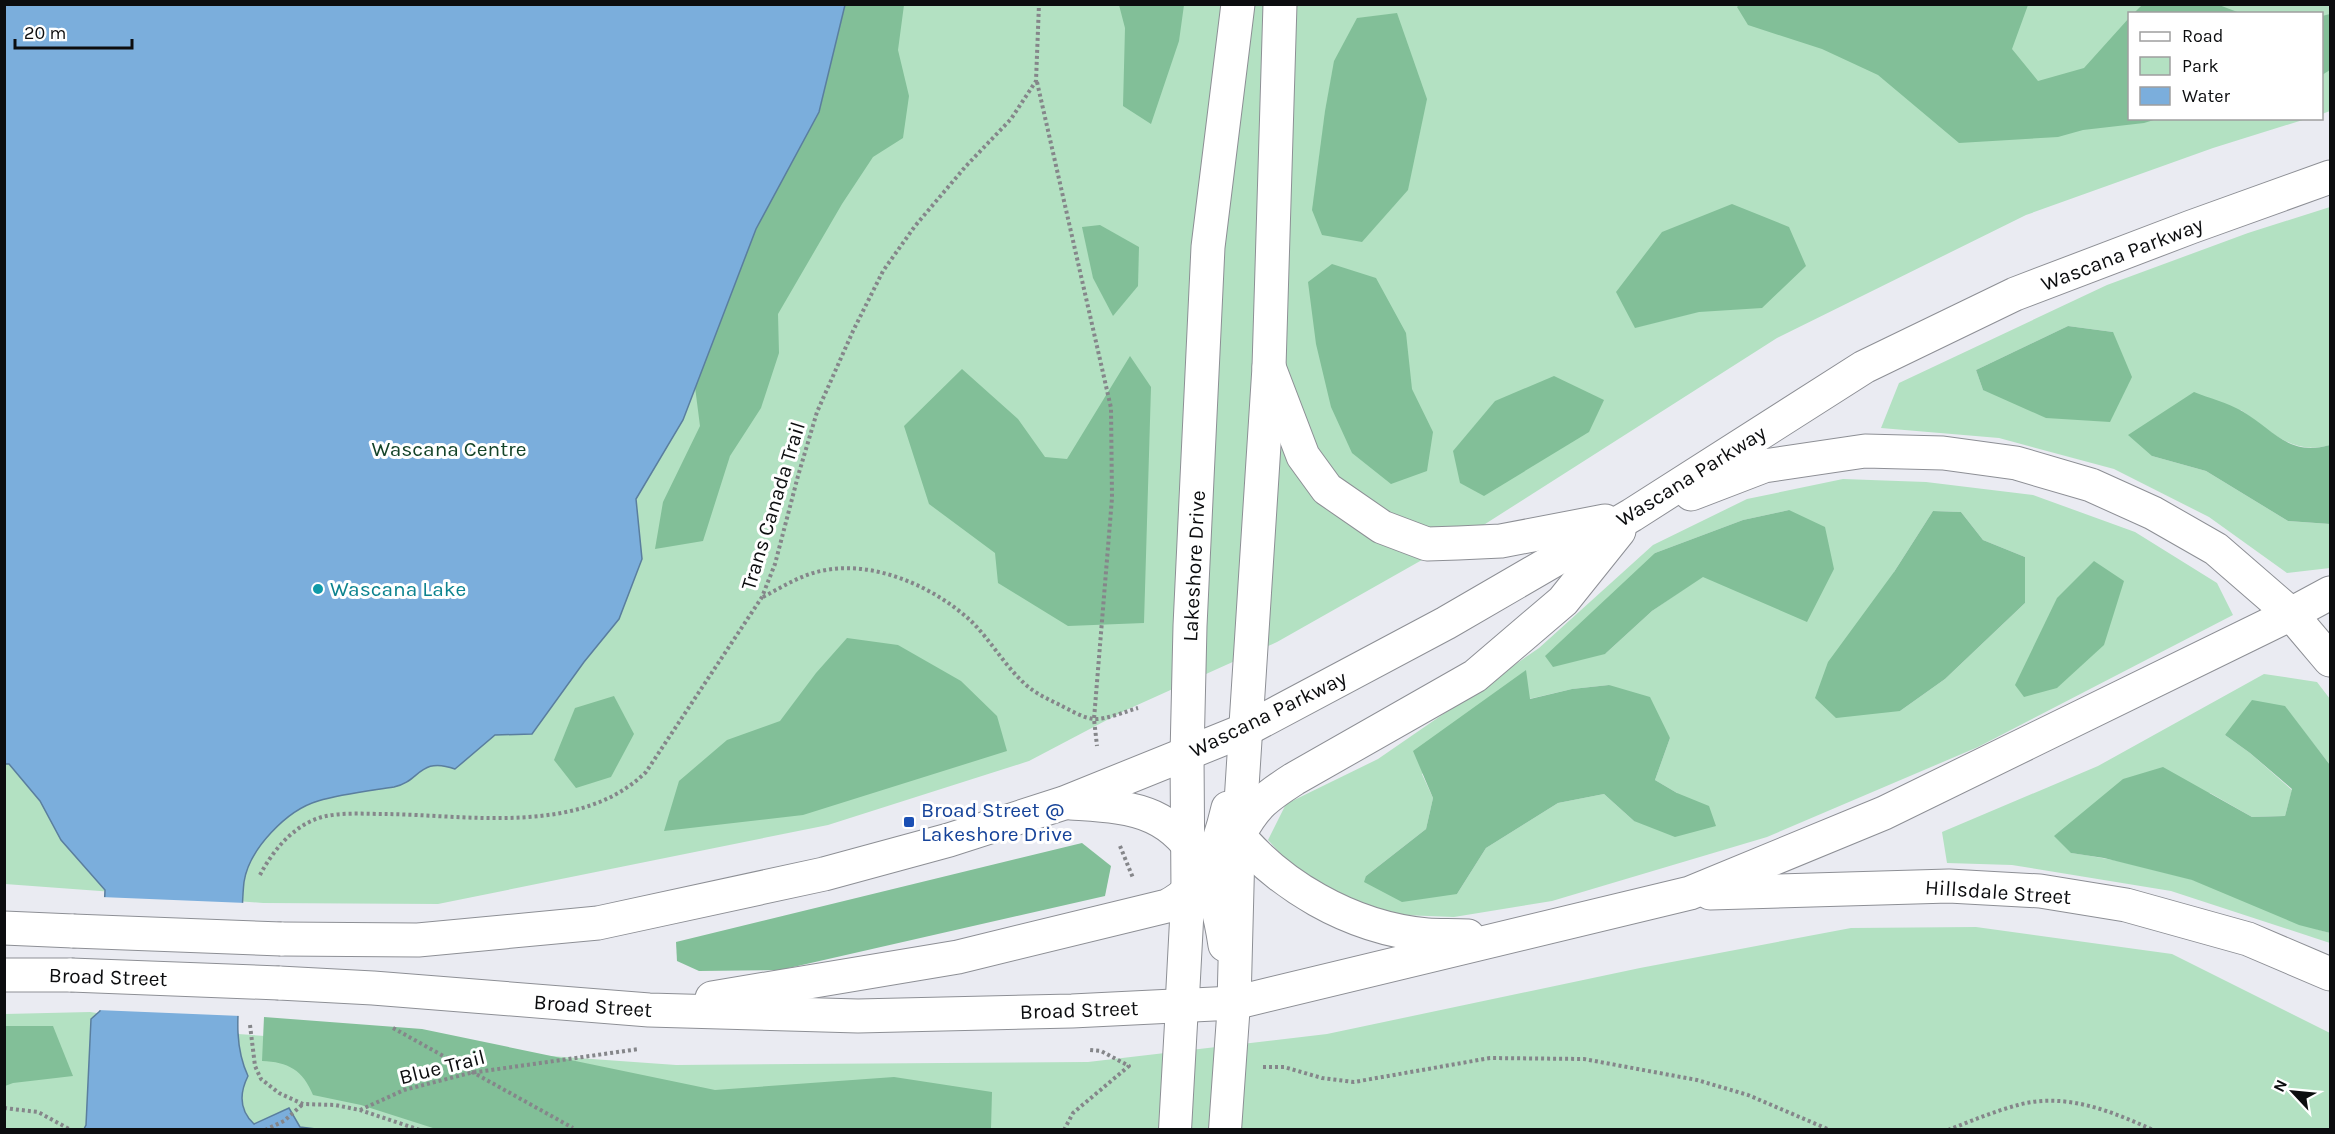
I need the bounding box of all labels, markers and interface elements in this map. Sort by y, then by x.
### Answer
scale bar [15,12,132,50]
legend [2128,12,2323,120]
text: 20 m [24,22,66,44]
text: Road [2182,25,2223,47]
text: Park [2182,55,2219,77]
text: Water [2182,85,2230,107]
street label: Wascana Parkway [2038,212,2207,296]
street label: Trans Canada Trail [736,419,810,593]
street label: Wascana Parkway [1612,420,1770,532]
park label: Wascana Centre [372,437,526,461]
street label: Lakeshore Drive [1178,490,1210,642]
place label: Wascana Lake [330,577,466,601]
marker: Wascana Lake [311,582,325,596]
street label: Wascana Parkway [1186,666,1351,762]
place label: Broad Street @ Lakeshore Drive [921,798,1073,846]
marker: Broad Street @ Lakeshore Drive [902,815,916,829]
street label: Hillsdale Street [1924,875,2072,909]
street label: Broad Street [48,963,168,991]
street label: Broad Street [533,990,653,1022]
street label: Broad Street [1019,996,1139,1024]
street label: Blue Trail [397,1045,487,1089]
north arrow [2263,1062,2323,1122]
text: N [2269,1076,2291,1095]

